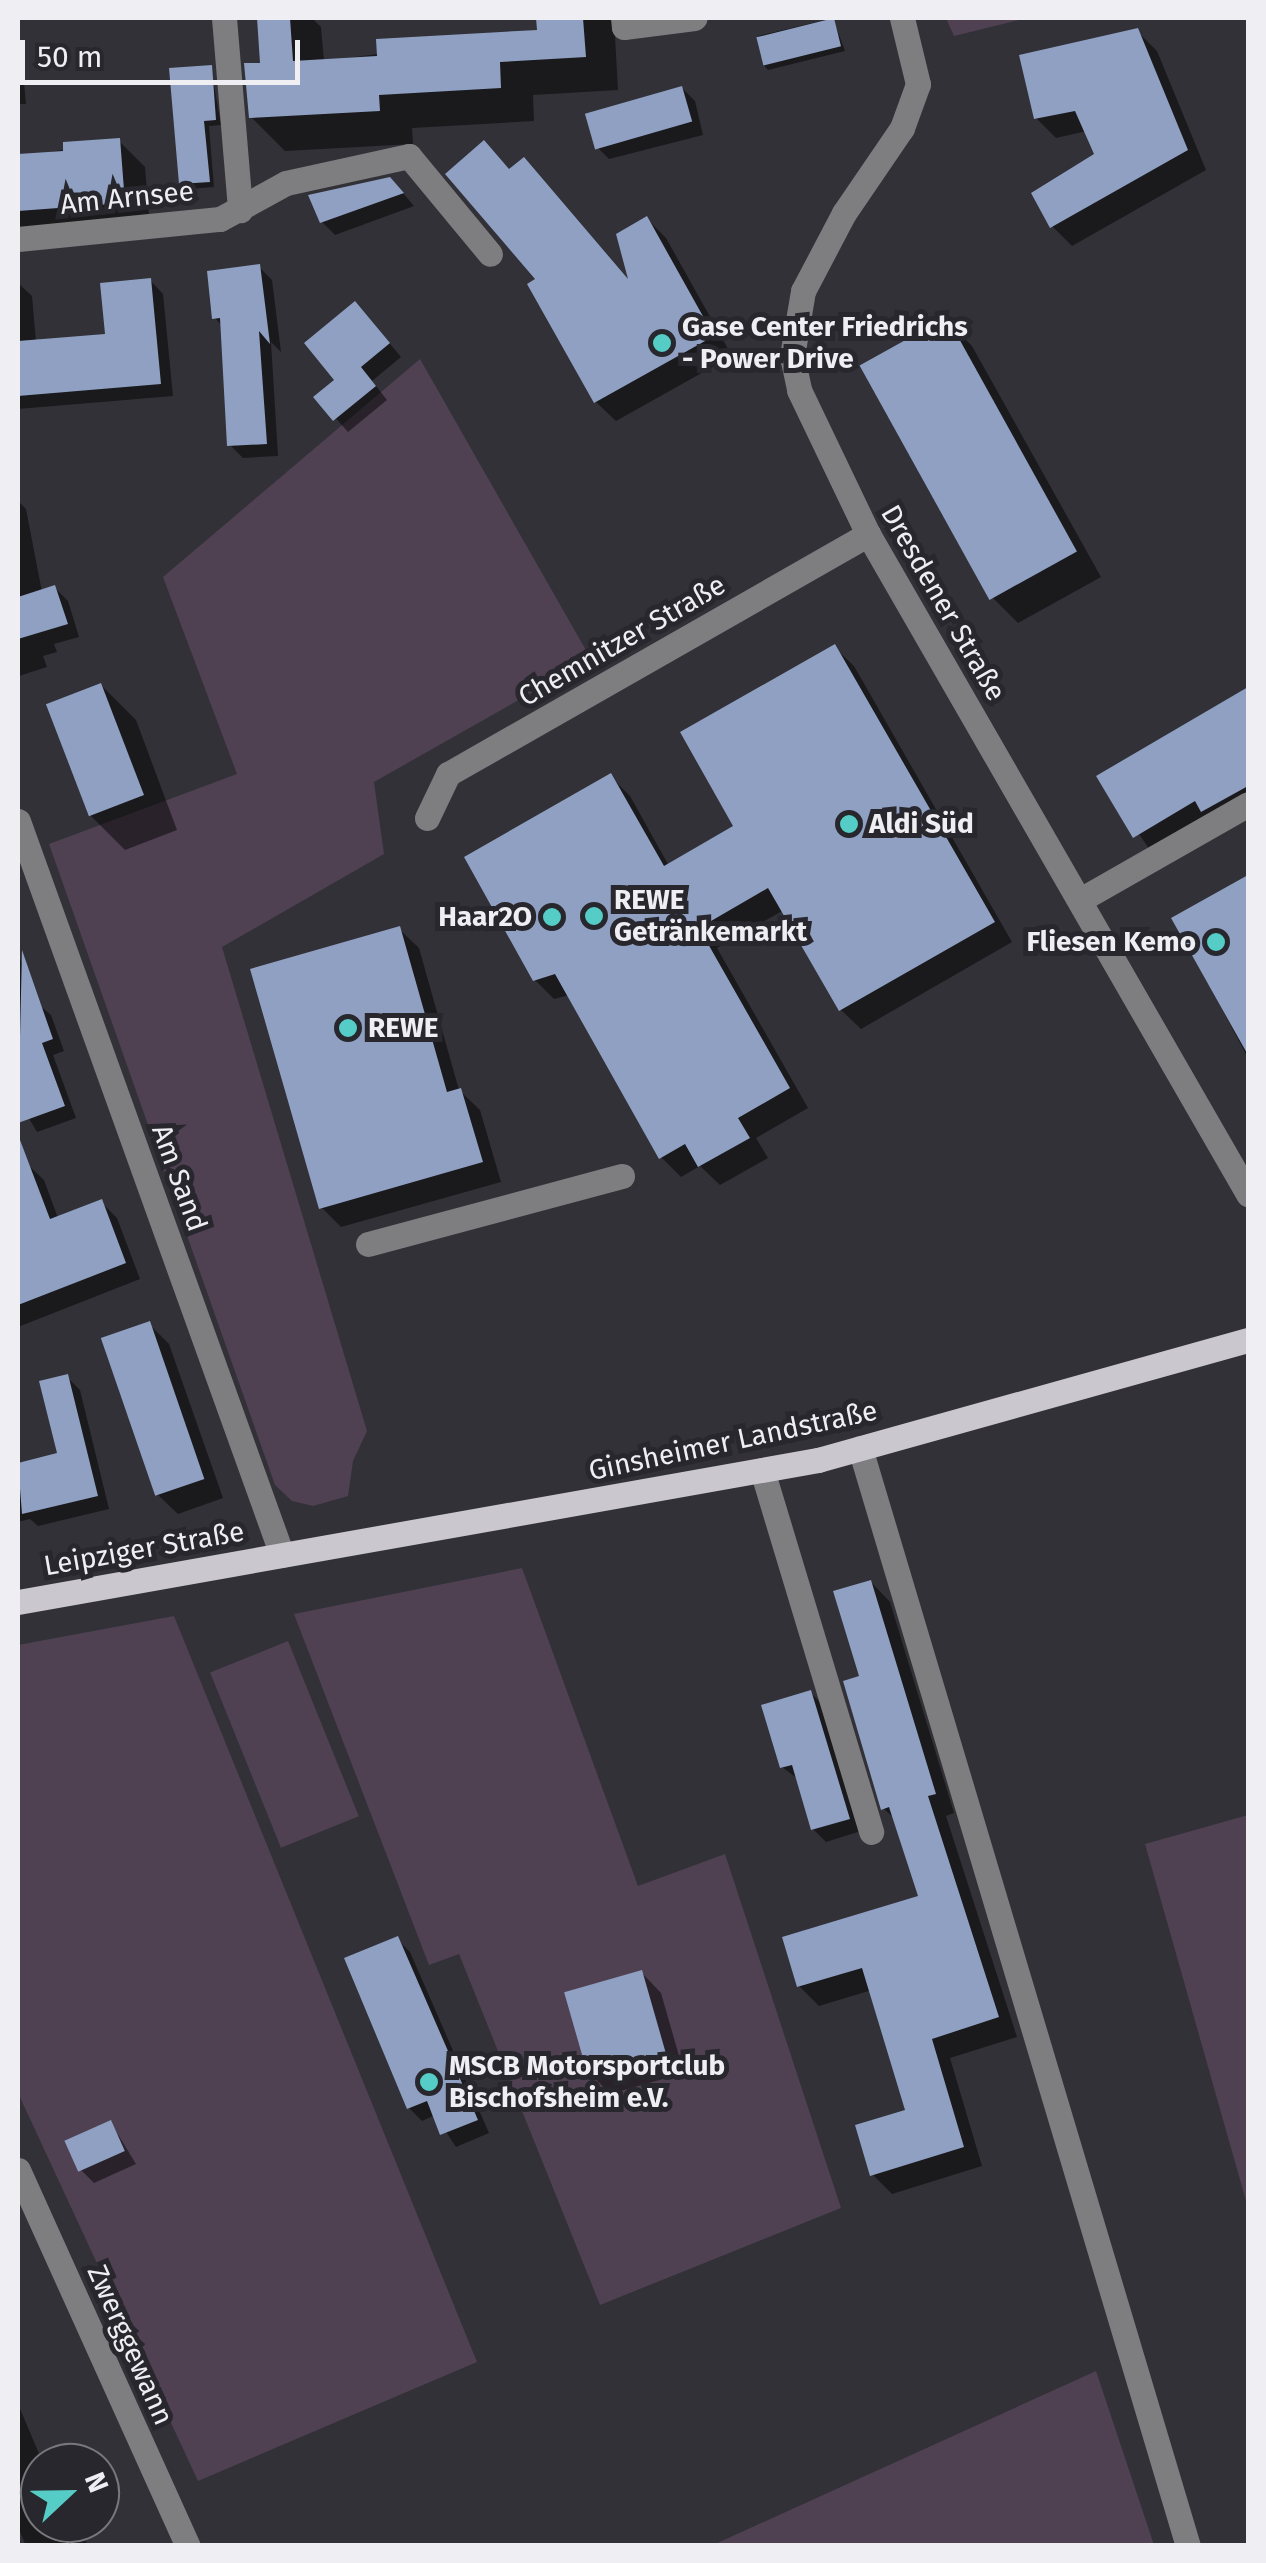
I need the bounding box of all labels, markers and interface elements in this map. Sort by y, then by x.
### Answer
scale bar [25,20,305,82]
text: 50 m [37,39,102,75]
street label: Am Arnsee [58,174,196,222]
place label: Gase Center Friedrichs - Power Drive [682,310,968,376]
marker: Gase Center Friedrichs - Power Drive [651,332,673,354]
street label: Dresdener Straße [873,499,1013,707]
street label: Chemnitzer Straße [513,568,731,714]
place label: Aldi Süd [869,807,974,841]
marker: Aldi Süd [838,813,860,835]
place label: REWE Getränkemarkt [614,883,807,949]
place label: Haar2O [438,900,532,934]
marker: REWE Getränkemarkt [583,905,605,927]
marker: Haar2O [541,906,563,928]
place label: Fliesen Kemo [1027,925,1196,959]
marker: Fliesen Kemo [1205,931,1227,953]
place label: REWE [368,1011,438,1045]
marker: REWE [337,1017,359,1039]
street label: Am Sand [144,1120,214,1236]
street label: Ginsheimer Landstraße [586,1394,880,1488]
street label: Leipziger Straße [41,1515,247,1583]
place label: MSCB Motorsportclub Bischofsheim e.V. [449,2049,725,2115]
marker: MSCB Motorsportclub Bischofsheim e.V. [418,2071,440,2093]
street label: Zwerggewann [80,2260,180,2430]
north arrow [20,2443,120,2543]
text: N [78,2468,115,2497]

